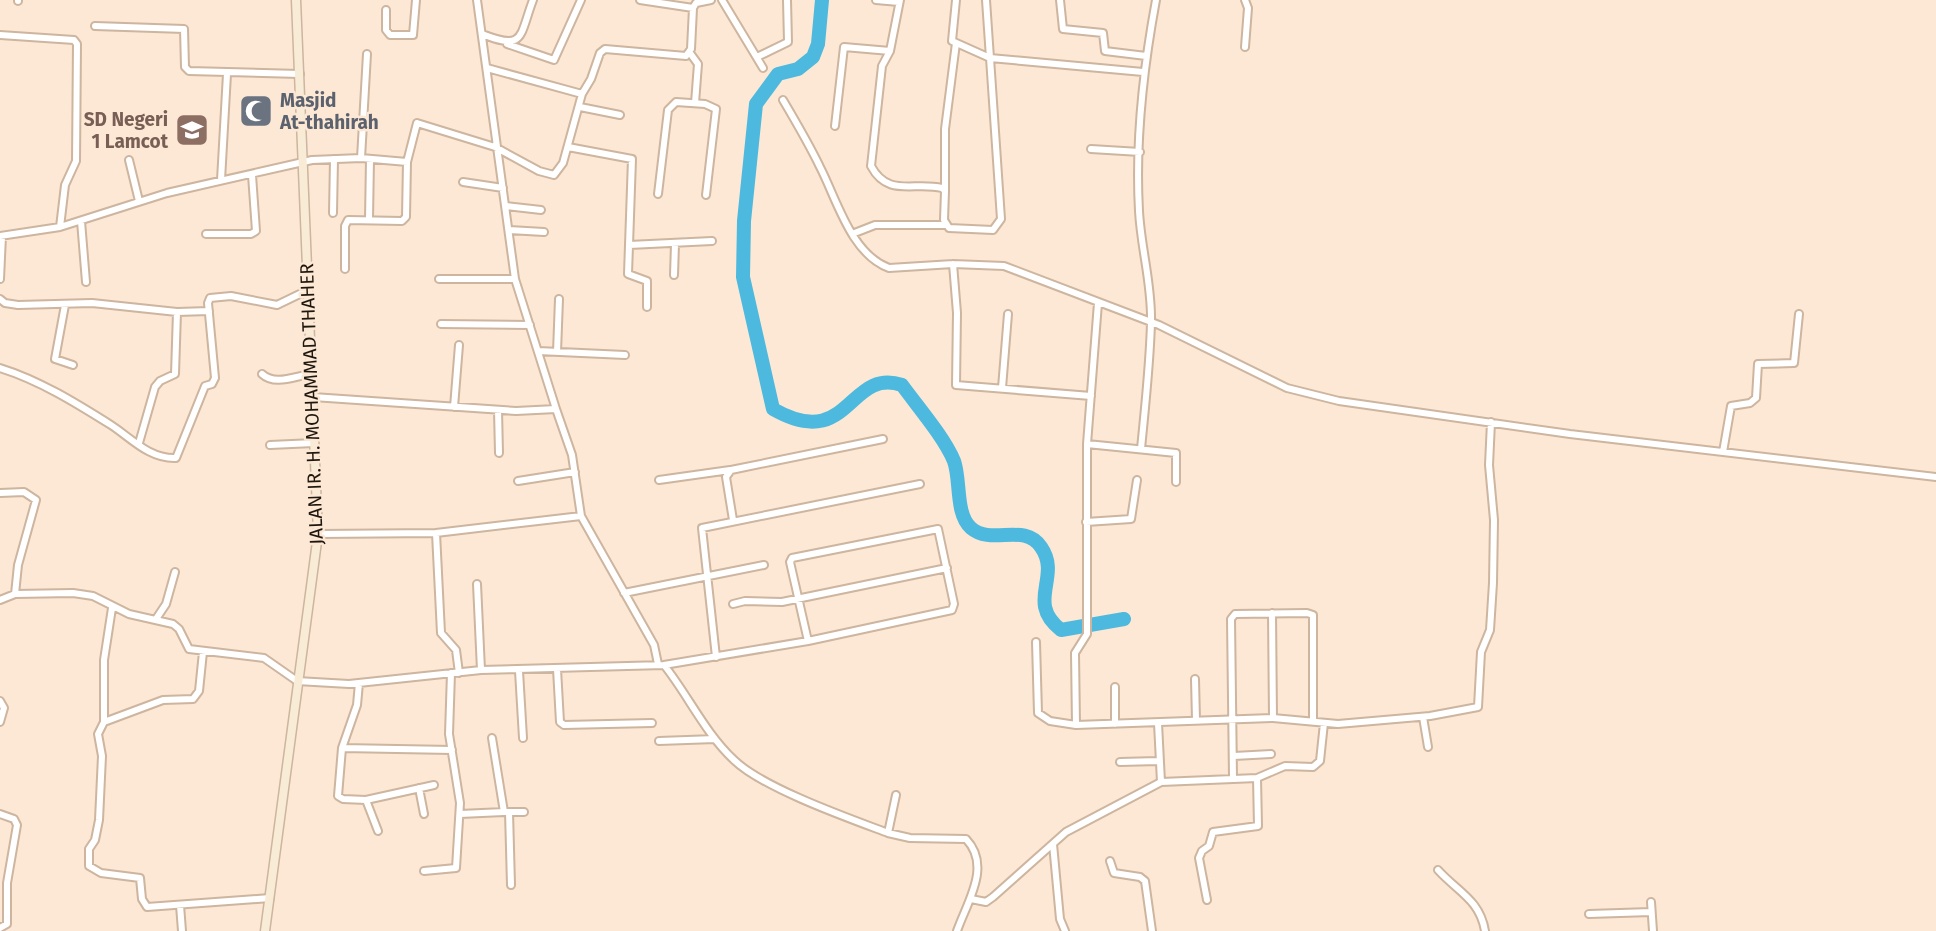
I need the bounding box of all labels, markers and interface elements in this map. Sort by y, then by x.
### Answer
place label: Masjid At-thahirah [279,89,379,134]
mosque icon: Masjid At-thahirah [237,92,275,130]
place label: SD Negeri 1 Lamcot [84,108,169,153]
school or university icon: SD Negeri 1 Lamcot [173,111,211,149]
street label: JALAN IR. H. MOHAMMAD THAHER [295,262,328,545]

